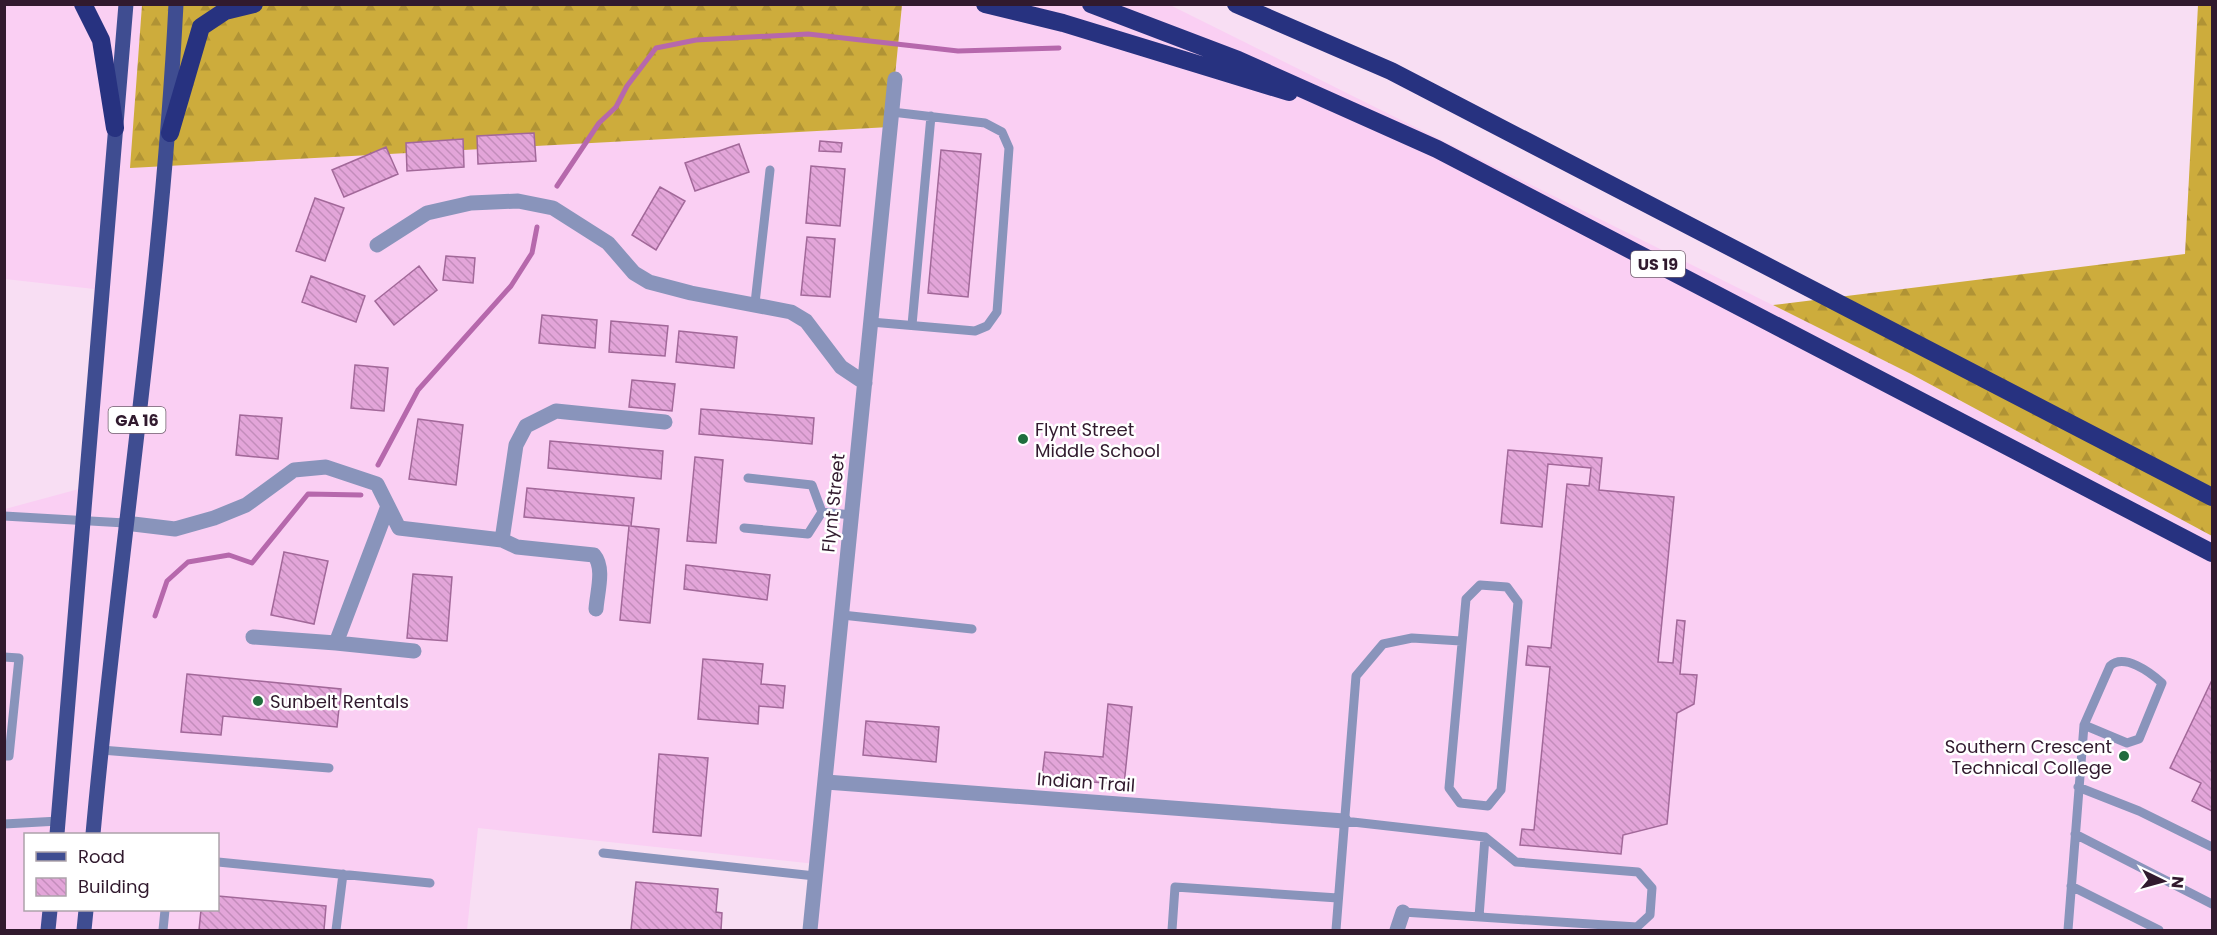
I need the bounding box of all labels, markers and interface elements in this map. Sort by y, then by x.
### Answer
road number: US 19 [1631,251,1685,277]
road number: GA 16 [108,407,166,433]
place label: Flynt Street Middle School [1035,417,1160,463]
marker: Flynt Street Middle School [1016,432,1030,446]
street label: Flynt Street [815,452,851,554]
place label: Sunbelt Rentals [270,689,409,714]
marker: Sunbelt Rentals [251,694,265,708]
place label: Southern Crescent Technical College [1945,734,2112,780]
marker: Southern Crescent Technical College [2117,749,2131,763]
street label: Indian Trail [1036,766,1136,798]
legend [24,833,219,911]
text: Road [78,844,125,869]
north arrow [2133,851,2193,911]
text: Building [78,874,150,899]
text: N [2165,875,2189,889]

